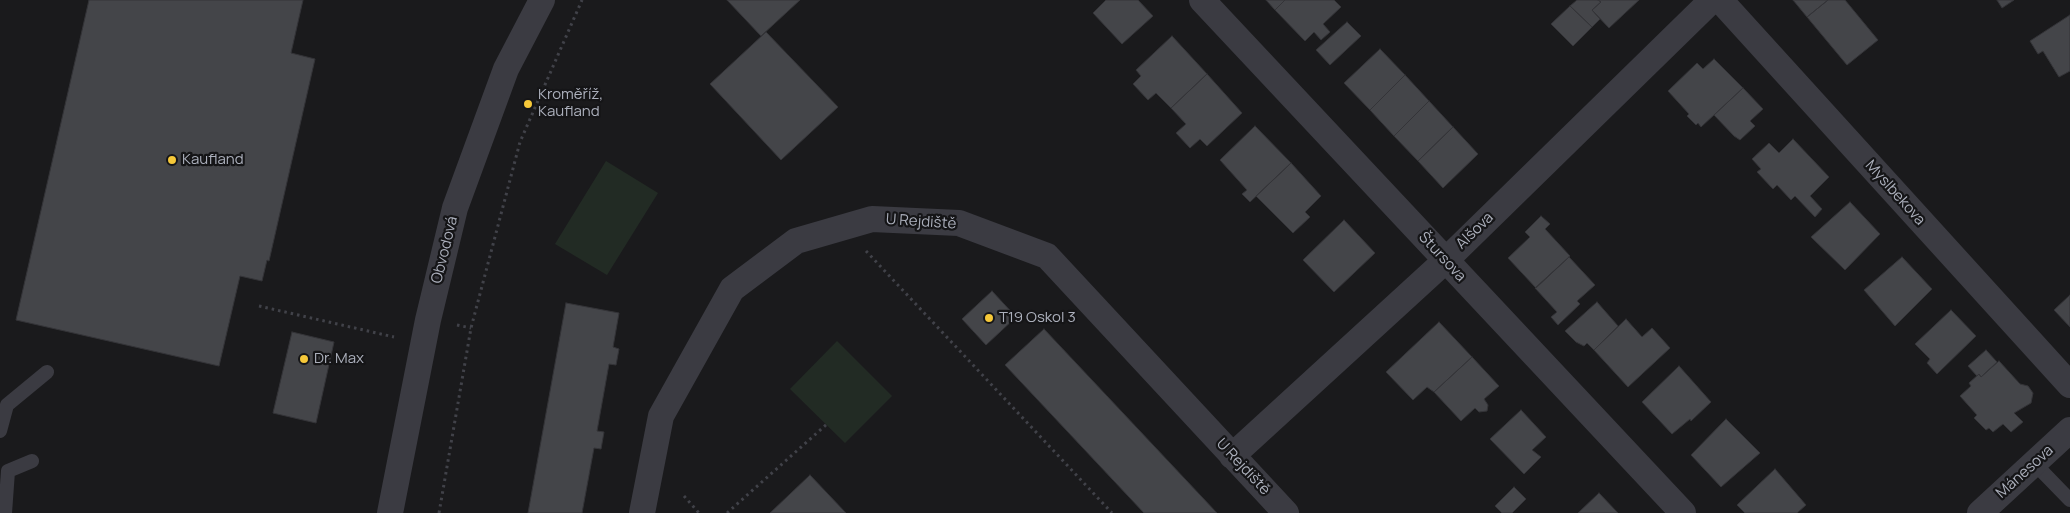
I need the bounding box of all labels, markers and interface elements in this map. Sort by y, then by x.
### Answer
place label: Kroměříž, Kaufland [538,86,603,121]
marker: Kroměříž, Kaufland [522,98,534,110]
place label: Kaufland [182,151,244,169]
marker: Kaufland [166,154,178,166]
street label: Myslbekova [1861,157,1929,229]
street label: Alšova [1453,209,1497,253]
street label: U Rejdiště [885,211,957,233]
street label: Obvodová [428,215,462,285]
street label: Štursova [1415,228,1469,286]
place label: T19 Oskol 3 [999,309,1076,327]
marker: T19 Oskol 3 [983,312,995,324]
place label: Dr. Max [314,350,364,368]
marker: Dr. Max [298,353,310,365]
street label: U Rejdiště [1212,435,1274,499]
street label: Mánesova [1993,442,2057,502]

